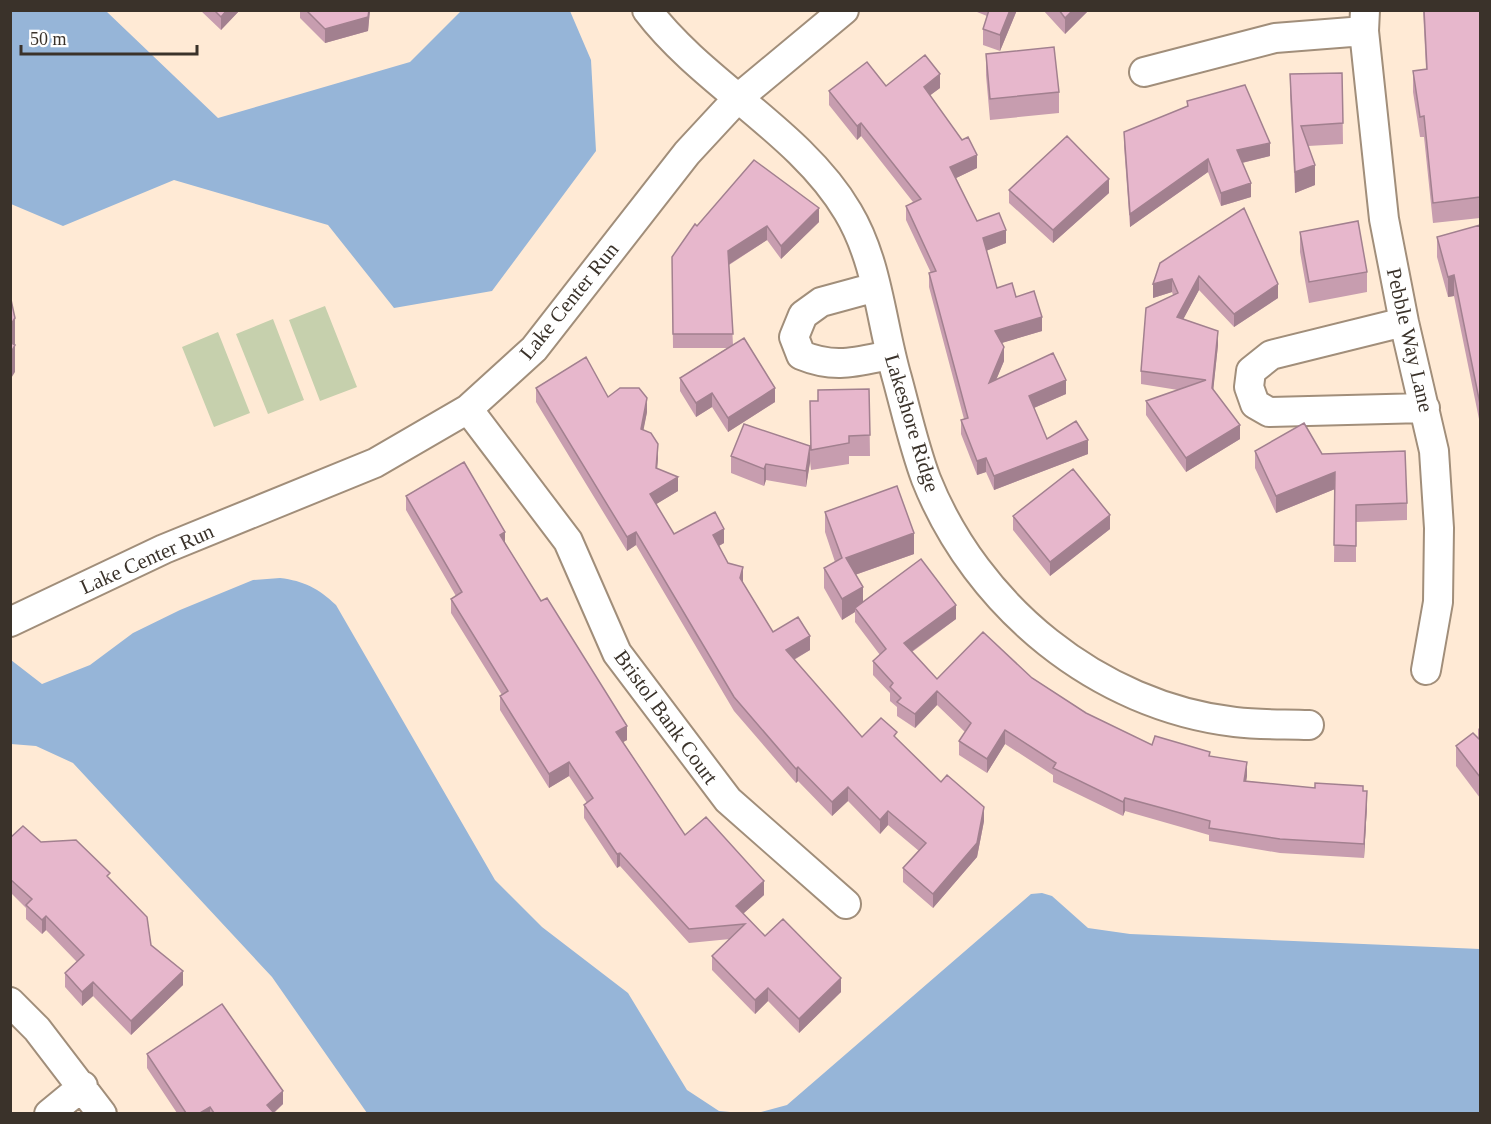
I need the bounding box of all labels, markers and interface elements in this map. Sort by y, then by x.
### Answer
scale bar [21,18,196,56]
text: 50 m [30,29,67,49]
street label: Lake Center Run [515,237,624,364]
street label: Pebble Way Lane [1382,266,1438,414]
street label: Lakeshore Ridge [880,351,944,495]
street label: Lake Center Run [77,519,218,599]
street label: Bristol Bank Court [609,645,723,789]

